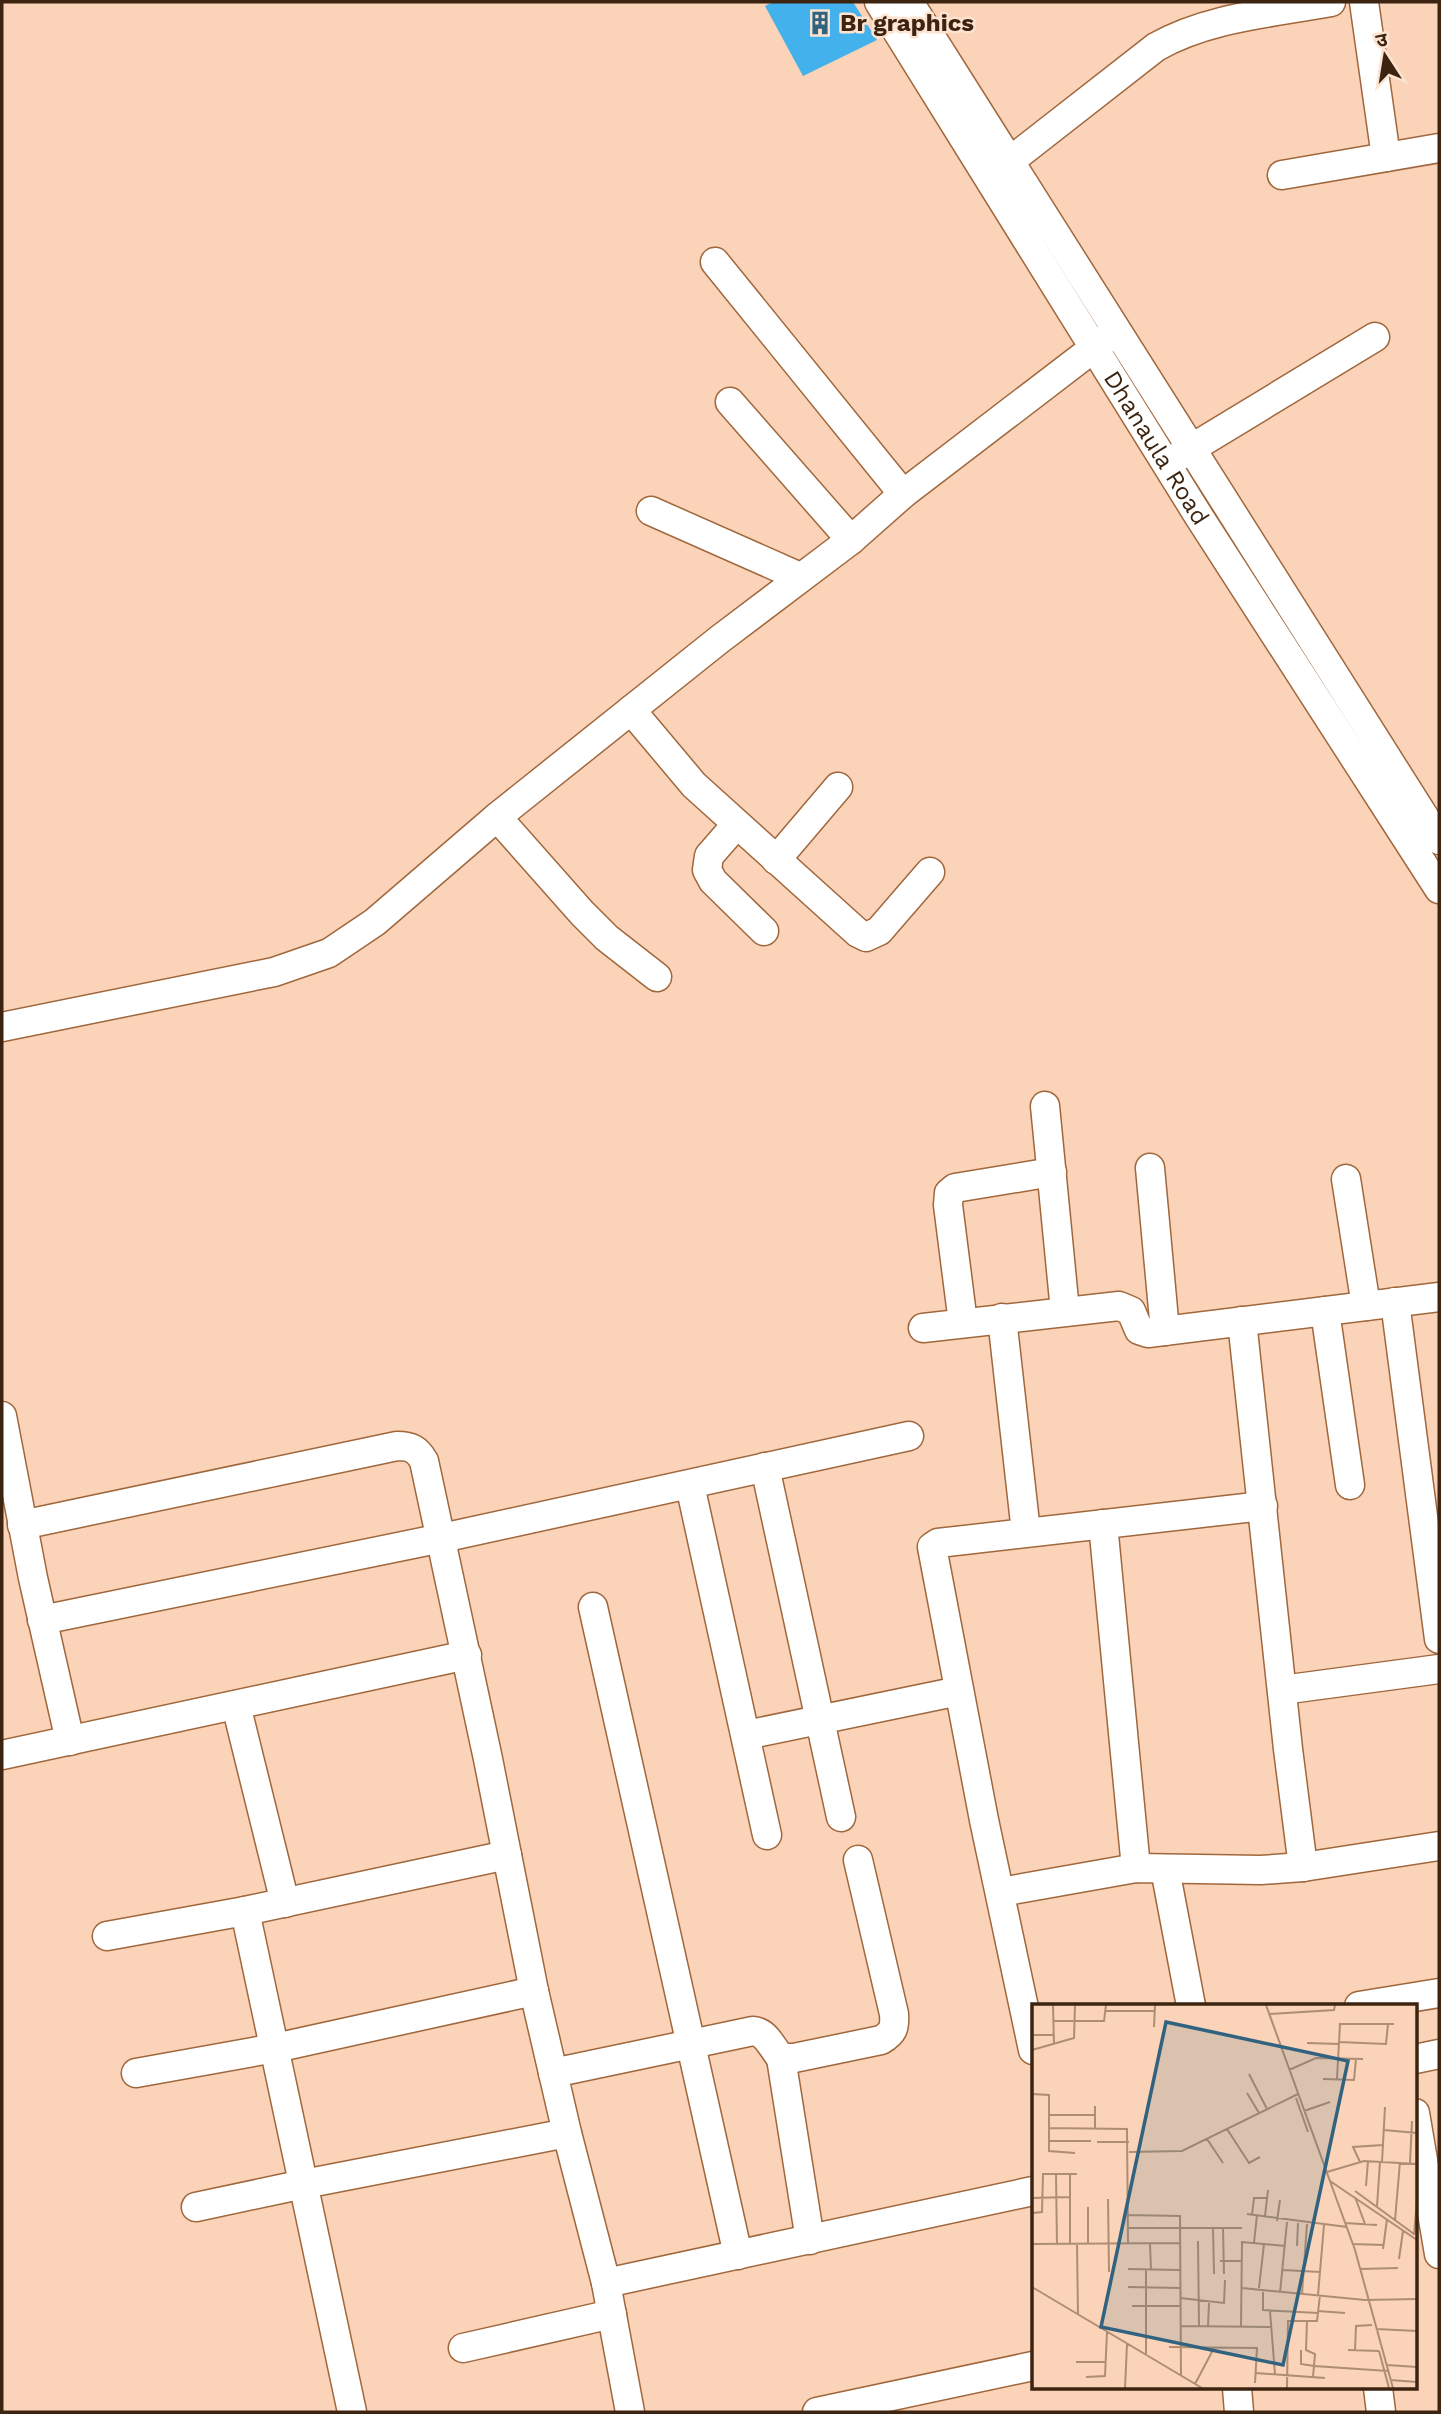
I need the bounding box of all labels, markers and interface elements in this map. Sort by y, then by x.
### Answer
building icon: Br graphics [806,9,834,37]
place label: Br graphics [840,9,974,37]
north arrow [1350,21,1420,91]
text: उ [1374,27,1390,52]
street label: Dhanaula Road [1098,366,1215,530]
inset map [1032,2004,1416,2390]

